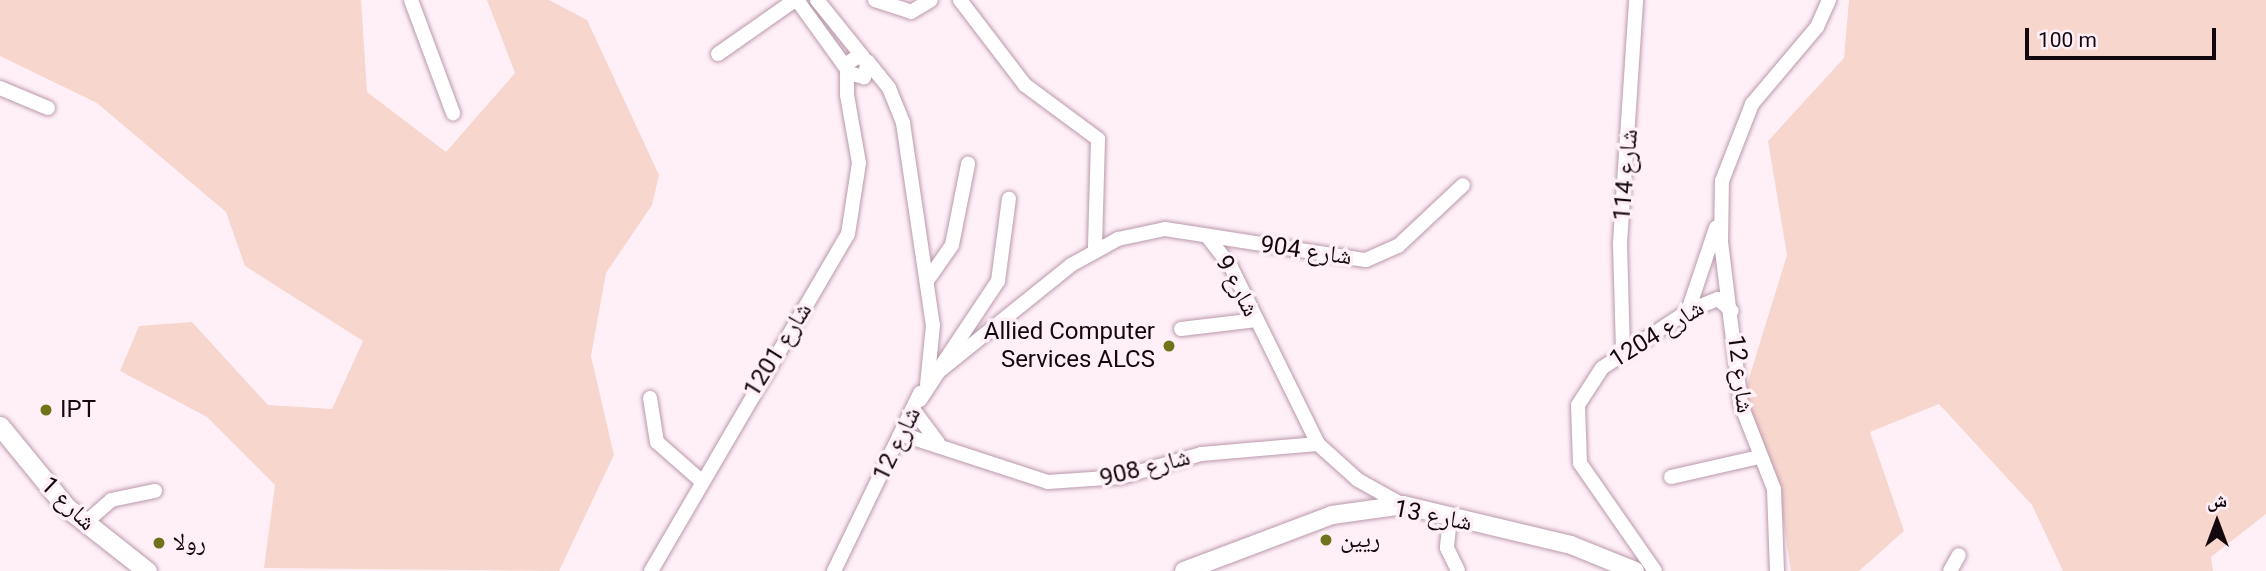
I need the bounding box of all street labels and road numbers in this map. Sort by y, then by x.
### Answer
street label: شارع 114 [1608,128,1644,222]
street label: شارع 904 [1258,230,1354,272]
street label: شارع 9 [1209,251,1265,321]
street label: شارع 1204 [1605,294,1709,374]
street label: شارع 1201 [738,298,818,402]
street label: شارع 12 [1721,333,1759,415]
street label: شارع 12 [867,402,927,486]
street label: شارع 908 [1097,443,1193,493]
street label: شارع 1 [35,471,101,537]
street label: شارع 13 [1392,494,1474,538]

